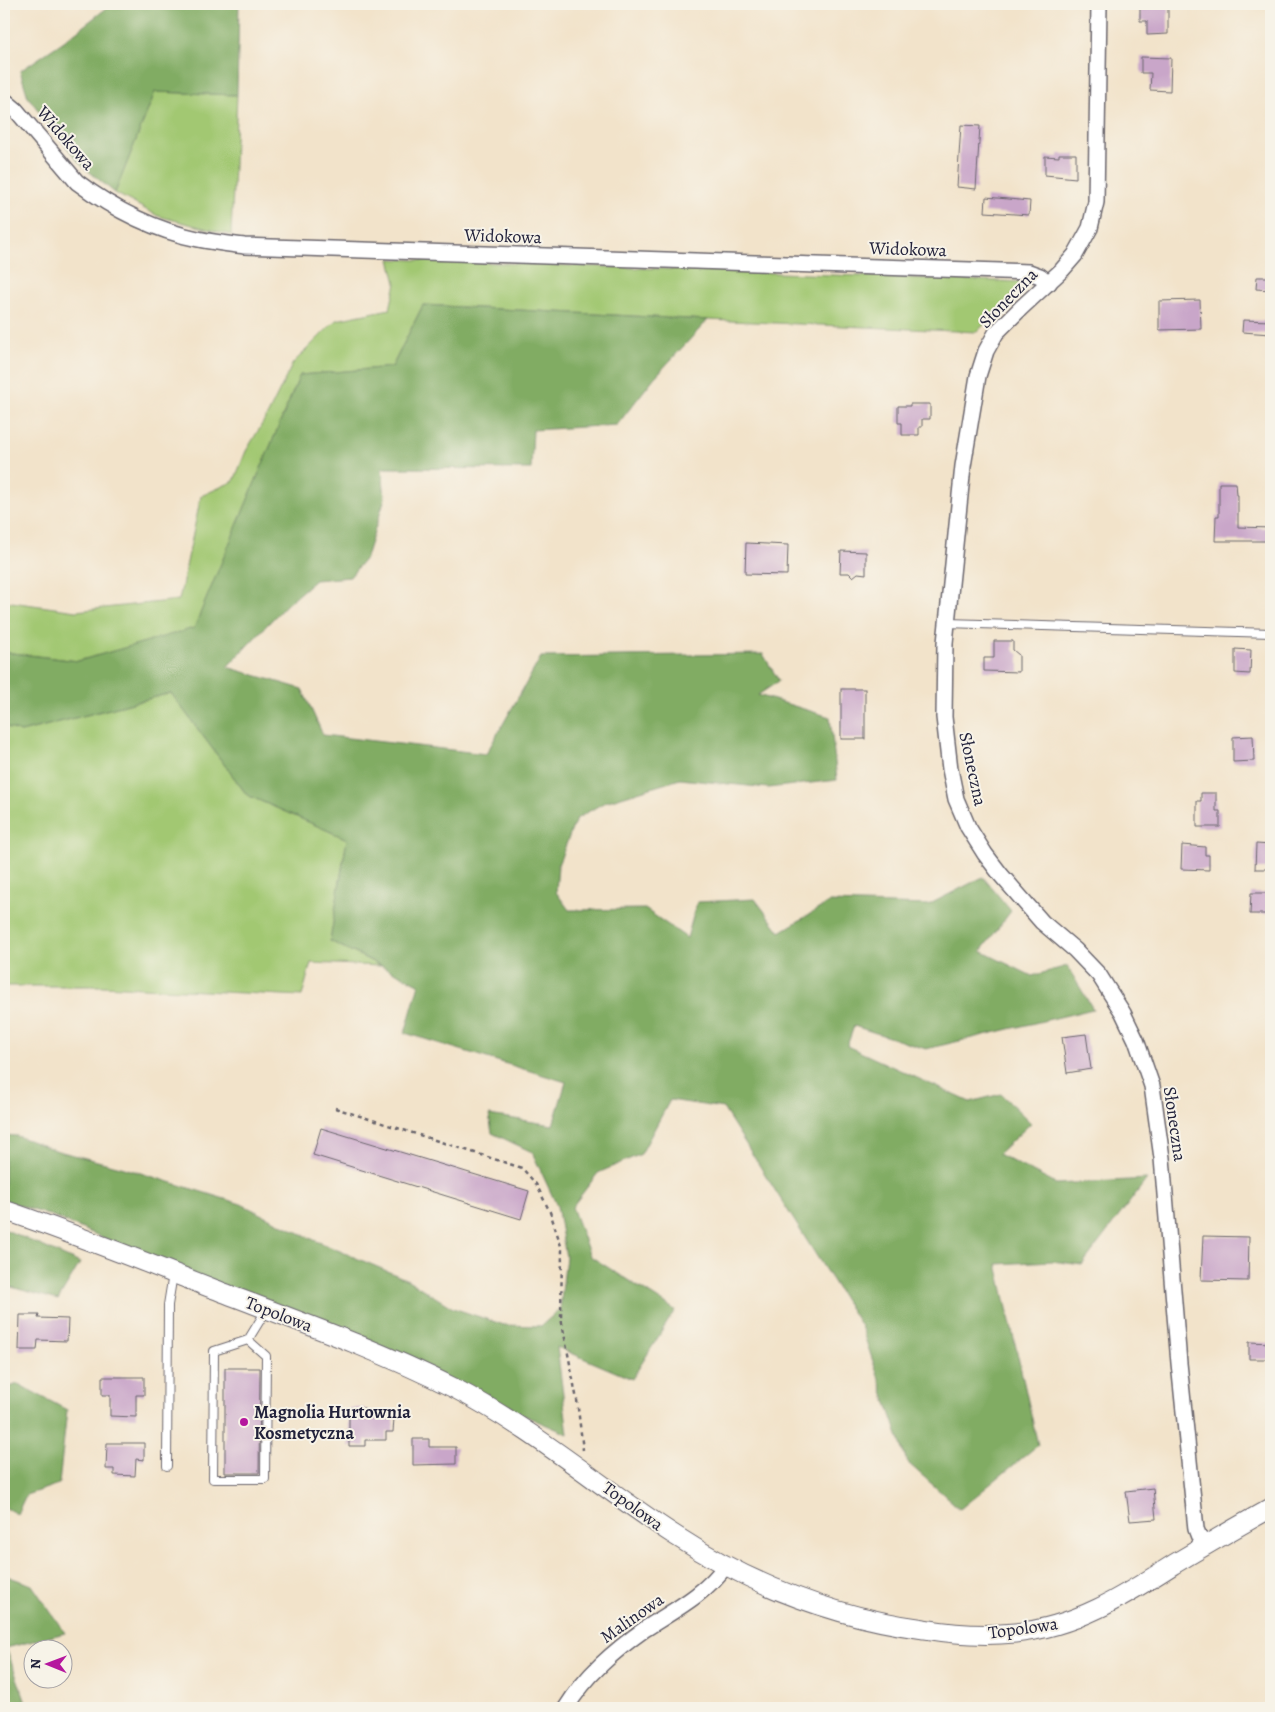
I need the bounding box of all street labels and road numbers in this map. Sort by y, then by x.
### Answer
street label: Widokowa [31,100,101,176]
street label: Widokowa [463,223,543,249]
street label: Widokowa [868,236,948,262]
street label: Słoneczna [973,262,1043,333]
street label: Słoneczna [953,730,993,809]
street label: Słoneczna [1158,1085,1192,1164]
street label: Topolowa [242,1290,317,1338]
street label: Topolowa [598,1476,669,1537]
street label: Malinowa [596,1587,669,1649]
street label: Topolowa [987,1611,1060,1645]

